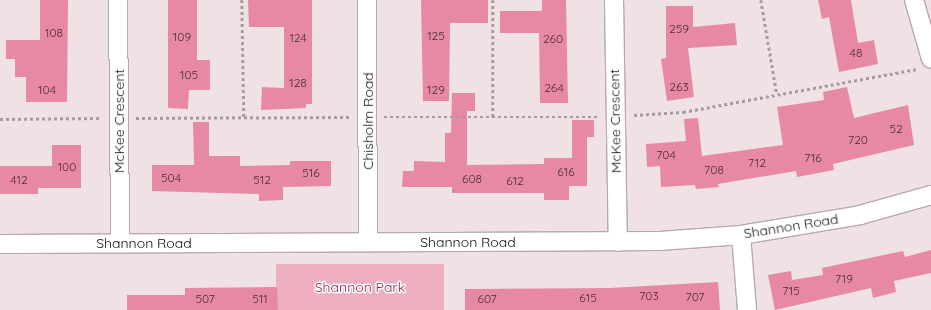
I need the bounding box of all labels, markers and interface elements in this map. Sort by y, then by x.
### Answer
house number: 259 [669,22,689,36]
house number: 108 [45,26,63,40]
house number: 125 [427,29,445,43]
house number: 109 [173,30,191,44]
house number: 124 [289,31,307,45]
house number: 260 [543,32,563,46]
house number: 48 [850,46,862,60]
house number: 105 [180,68,198,82]
street label: McKee Crescent [111,69,127,173]
street label: McKee Crescent [606,69,624,173]
street label: Chisholm Road [360,72,376,170]
house number: 128 [289,76,307,90]
house number: 263 [669,80,689,94]
house number: 264 [544,81,564,95]
house number: 104 [38,83,56,97]
house number: 129 [427,83,445,97]
house number: 52 [889,122,903,136]
house number: 720 [848,133,868,147]
house number: 704 [656,148,676,162]
house number: 716 [804,151,822,165]
house number: 712 [748,156,766,170]
house number: 100 [58,160,76,174]
house number: 708 [704,163,724,177]
house number: 616 [557,165,575,179]
house number: 516 [302,166,320,180]
house number: 504 [161,171,181,185]
house number: 608 [462,172,482,186]
house number: 412 [10,173,28,187]
house number: 512 [253,173,271,187]
house number: 612 [506,174,524,188]
street label: Shannon Road [742,210,840,242]
street label: Shannon Road [420,234,516,250]
street label: Shannon Road [96,235,192,251]
house number: 719 [835,272,853,286]
park label: Shannon Park [315,279,405,295]
house number: 715 [782,284,800,298]
house number: 703 [639,289,659,303]
house number: 707 [686,290,704,304]
house number: 615 [579,291,597,305]
house number: 507 [195,292,215,306]
house number: 511 [252,292,268,306]
house number: 607 [477,292,497,306]

